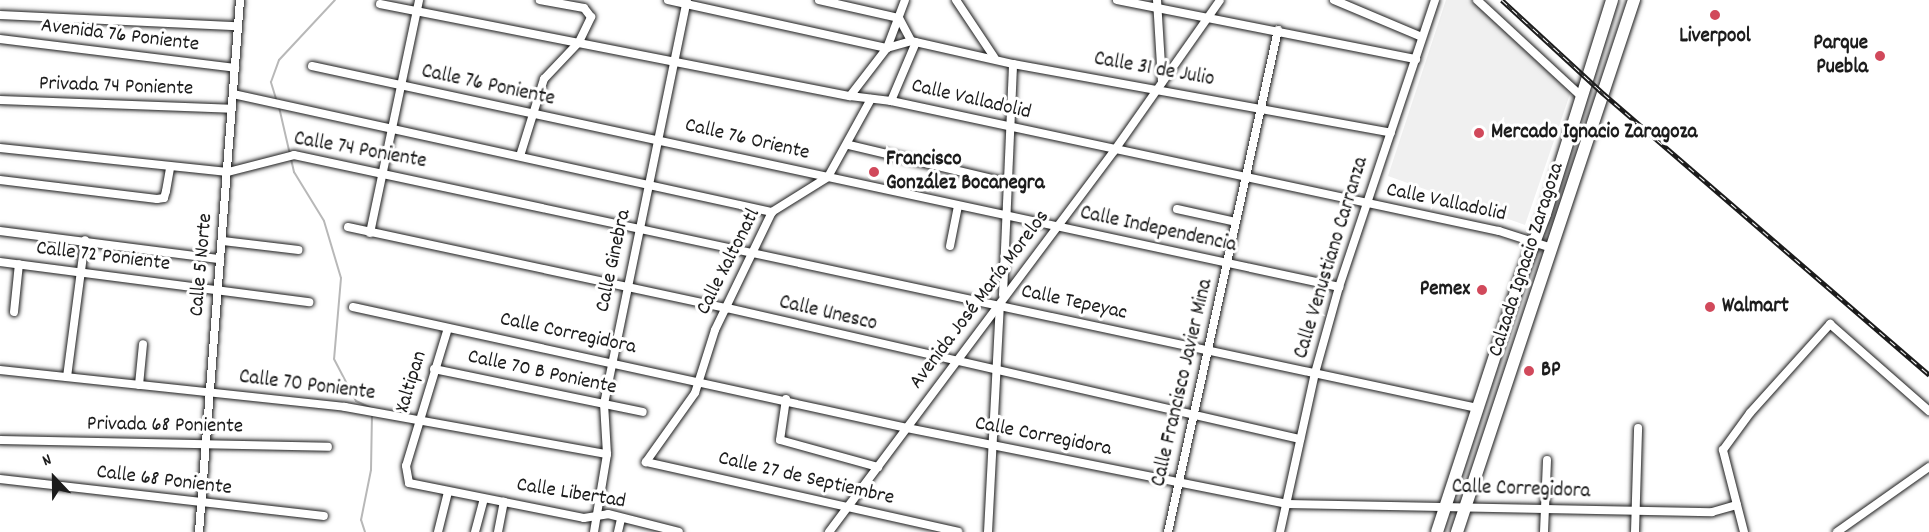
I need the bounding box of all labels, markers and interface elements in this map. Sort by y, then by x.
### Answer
marker: Liverpool [1708,8,1722,22]
street label: Avenida 76 Poniente [40,14,200,58]
place label: Liverpool [1679,24,1751,50]
place label: Parque Puebla [1813,31,1868,81]
street label: Calle 31 de Julio [1092,47,1216,93]
marker: Parque Puebla [1873,49,1887,63]
street label: Calle 76 Poniente [419,60,557,112]
street label: Privada 74 Poniente [39,72,193,102]
street label: Calle Valladolid [909,74,1033,126]
street label: Calle 76 Oriente [682,113,812,167]
place label: Mercado Ignacio Zaragoza [1491,120,1697,146]
marker: Mercado Ignacio Zaragoza [1472,126,1486,140]
street label: Calle 74 Poniente [292,127,428,175]
place label: Francisco González Bocanegra [886,147,1045,197]
street label: Calle Venustiano Carranza [1289,154,1375,362]
street label: Calzada Ignacio Zaragoza [1484,160,1570,360]
marker: Francisco González Bocanegra [867,165,881,179]
street label: Calle Valladolid [1384,178,1508,228]
street label: Calle Independencia [1078,201,1238,259]
street label: Calle Xaltonatl [691,205,767,319]
street label: Avenida José María Morelos [904,206,1056,394]
street label: Calle Ginebra [591,207,637,315]
street label: Calle 5 Norte [185,212,219,318]
street label: Calle 72 Poniente [35,236,171,278]
street label: Calle Francisco Javier Mina [1147,277,1219,489]
place label: Pemex [1420,277,1470,303]
street label: Calle Tepeyac [1019,279,1129,327]
marker: Pemex [1475,283,1489,297]
street label: Calle Unesco [776,290,880,338]
place label: Walmart [1722,294,1789,320]
marker: Walmart [1703,300,1717,314]
street label: Calle Corregidora [498,307,638,361]
street label: Calle 70 B Poniente [465,345,619,401]
street label: Xaltipan [391,348,433,416]
place label: BP [1541,358,1560,384]
marker: BP [1522,364,1536,378]
street label: Calle 70 Poniente [238,365,376,407]
street label: Calle Corregidora [973,411,1113,463]
street label: Privada 68 Poniente [87,412,243,440]
street label: Calle 27 de Septiembre [716,447,896,511]
north arrow [24,448,84,508]
text: N [39,449,55,473]
street label: Calle 68 Poniente [95,460,233,502]
street label: Calle Libertad [515,473,627,515]
street label: Calle Corregidora [1451,475,1591,505]

